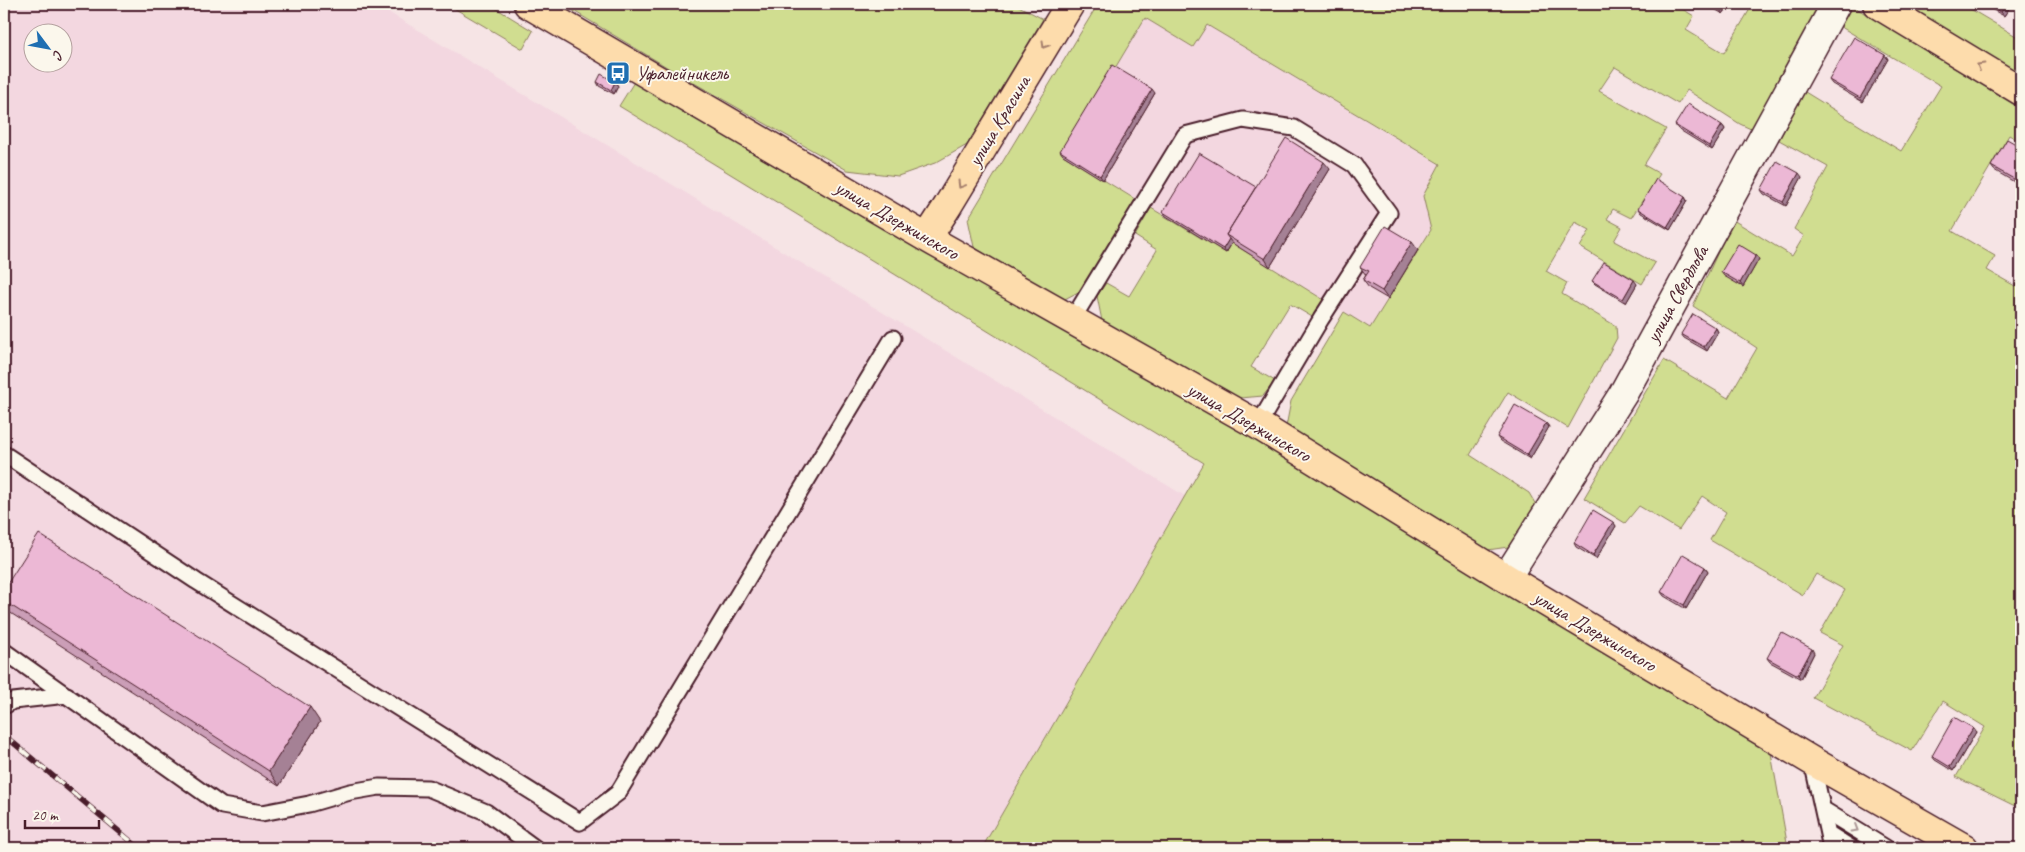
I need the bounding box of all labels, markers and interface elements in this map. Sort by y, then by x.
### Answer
north arrow [22,22,72,72]
one-way arrow [1041,40,1051,49]
text: С [48,47,68,64]
bus stop icon: Уфалейникель [605,60,631,86]
place label: Уфалейникель [636,61,730,86]
one-way arrow [1976,62,1985,72]
street label: улица Красина [962,70,1037,172]
street label: улица Дзержинского [830,174,964,266]
one-way arrow [957,179,967,188]
street label: улица Свердлова [1640,240,1715,348]
street label: улица Дзержинского [1182,376,1316,468]
street label: улица Дзержинского [1528,584,1662,678]
scale bar [25,797,99,829]
text: 20 m [32,806,59,825]
one-way arrow [1850,823,1859,833]

